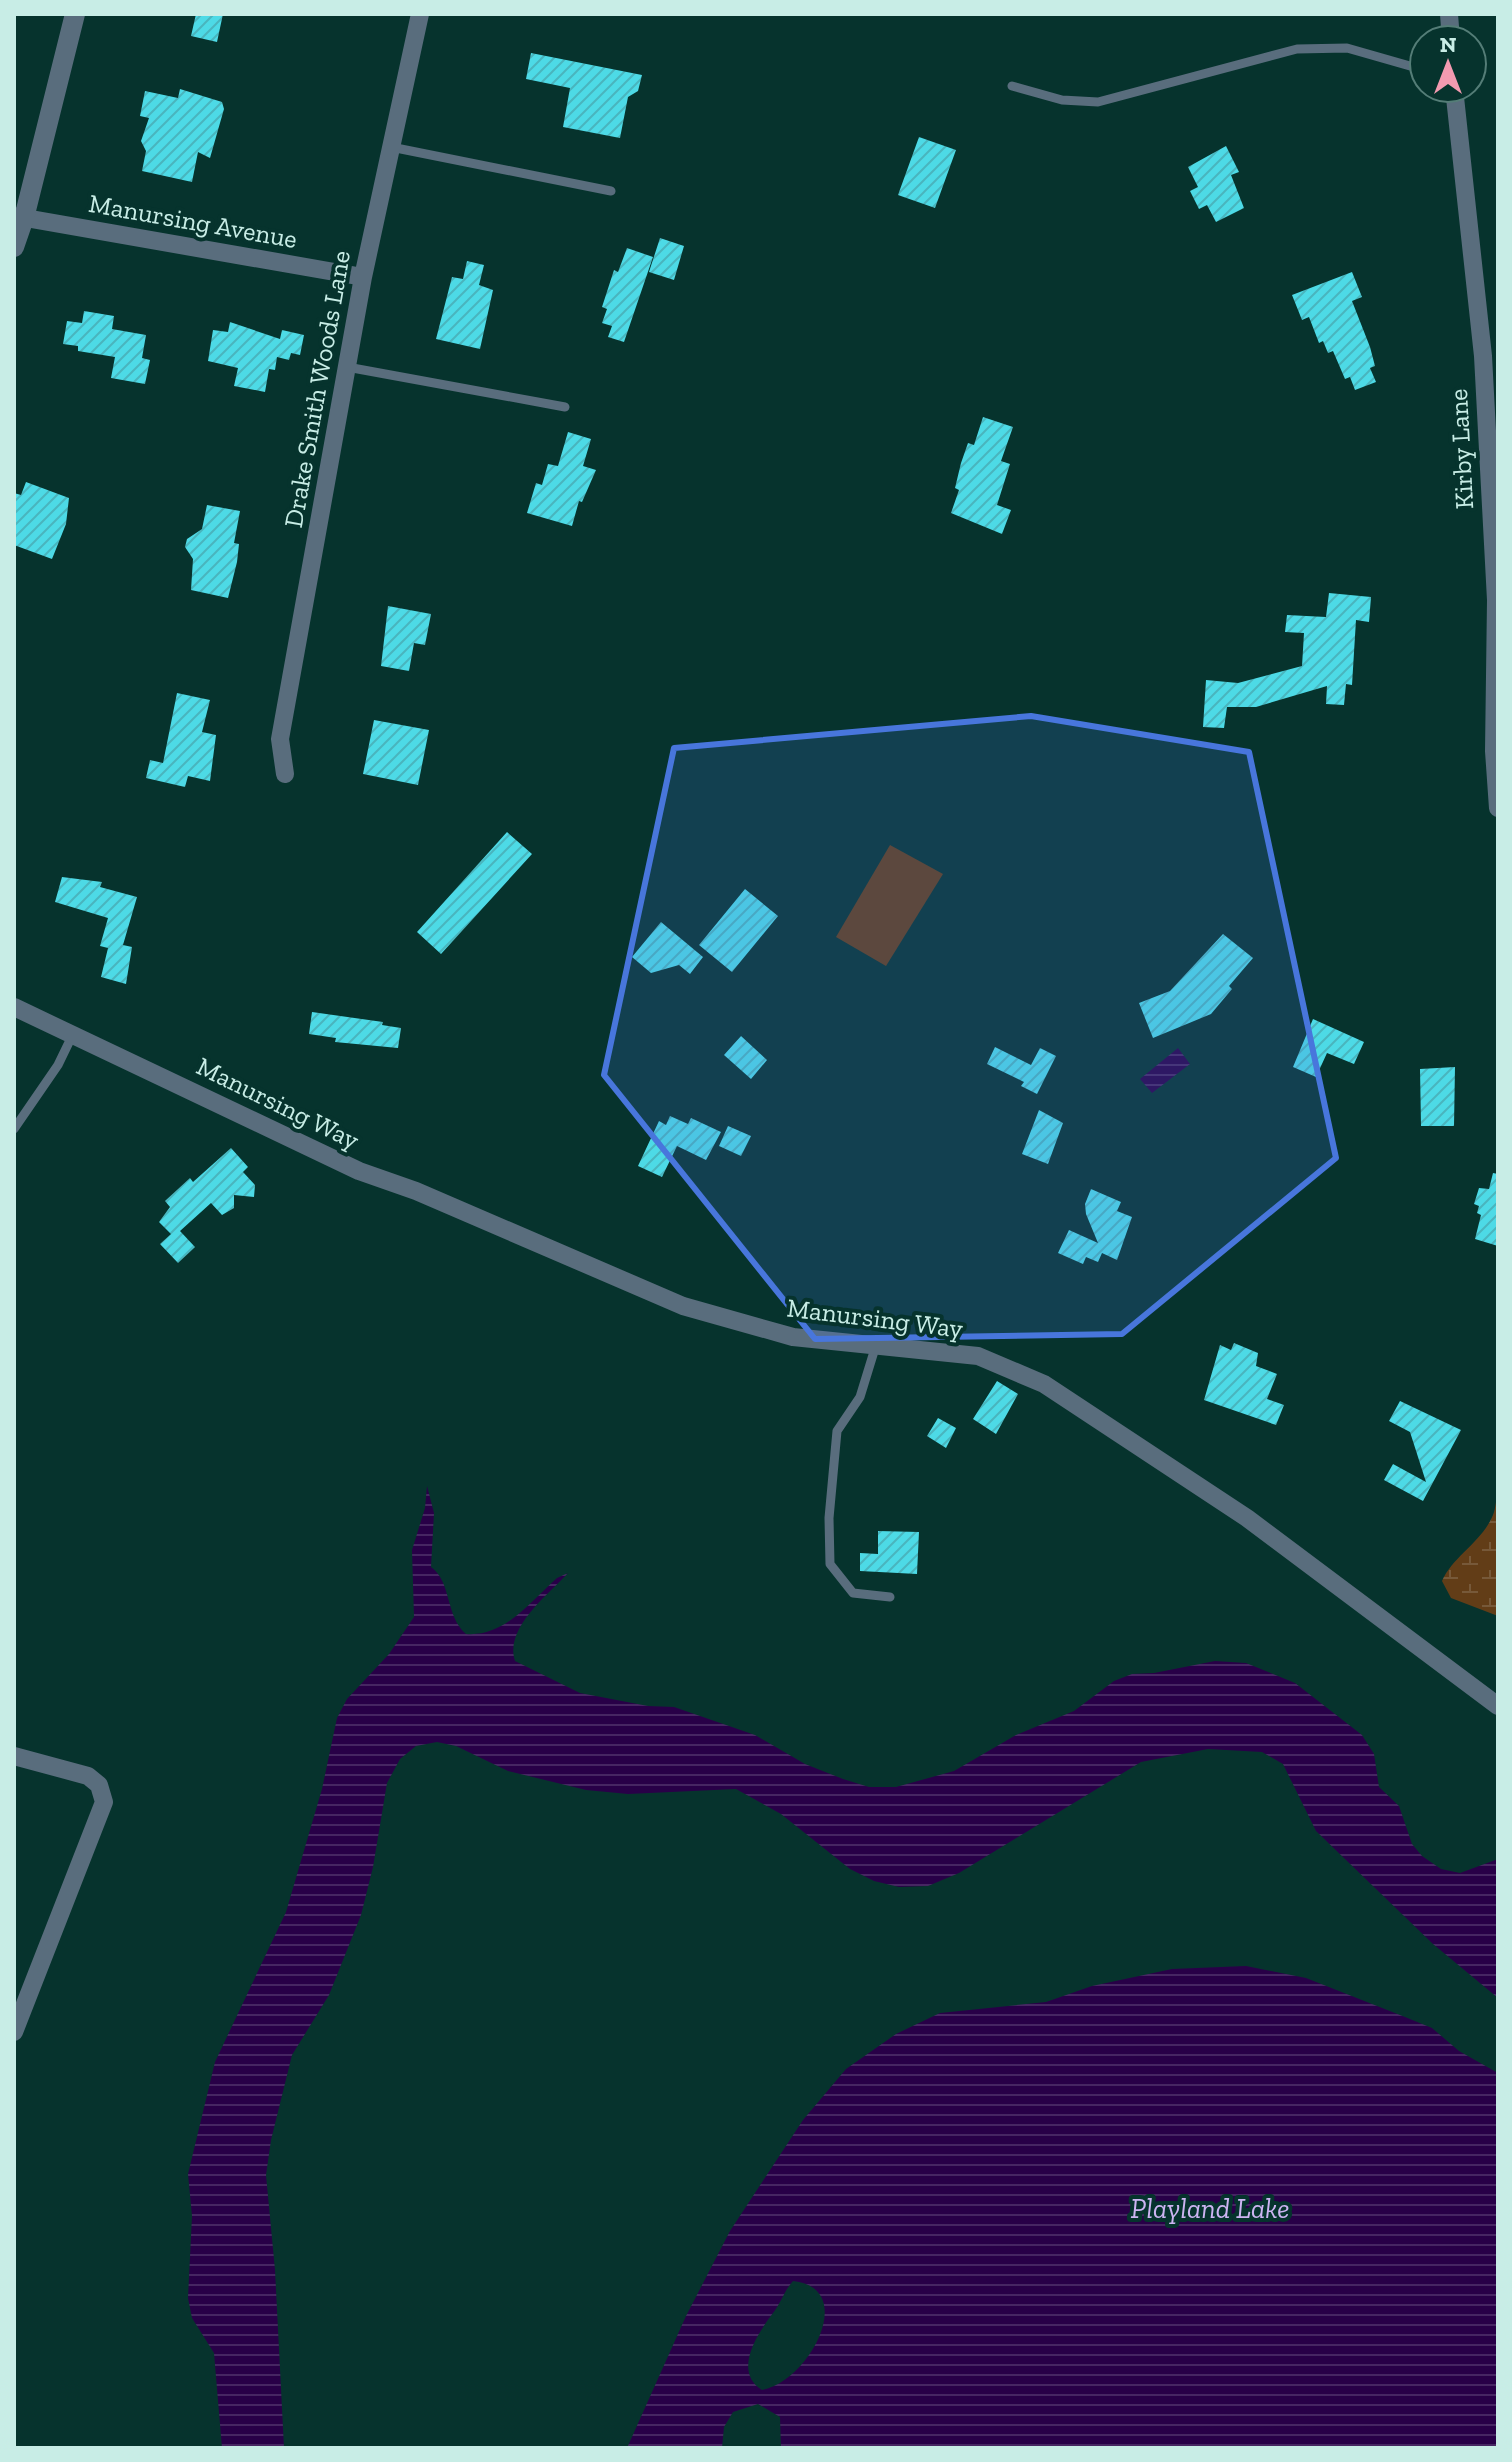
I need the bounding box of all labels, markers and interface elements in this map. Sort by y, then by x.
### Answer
north arrow [1408,24,1488,104]
text: N [1440,31,1457,58]
street label: Manursing Avenue [86,187,300,255]
street label: Drake Smith Woods Lane [277,248,357,530]
street label: Kirby Lane [1442,388,1480,510]
street label: Manursing Way [191,1050,365,1156]
street label: Manursing Way [785,1291,965,1345]
water label: Playland Lake [1131,2192,1289,2225]

